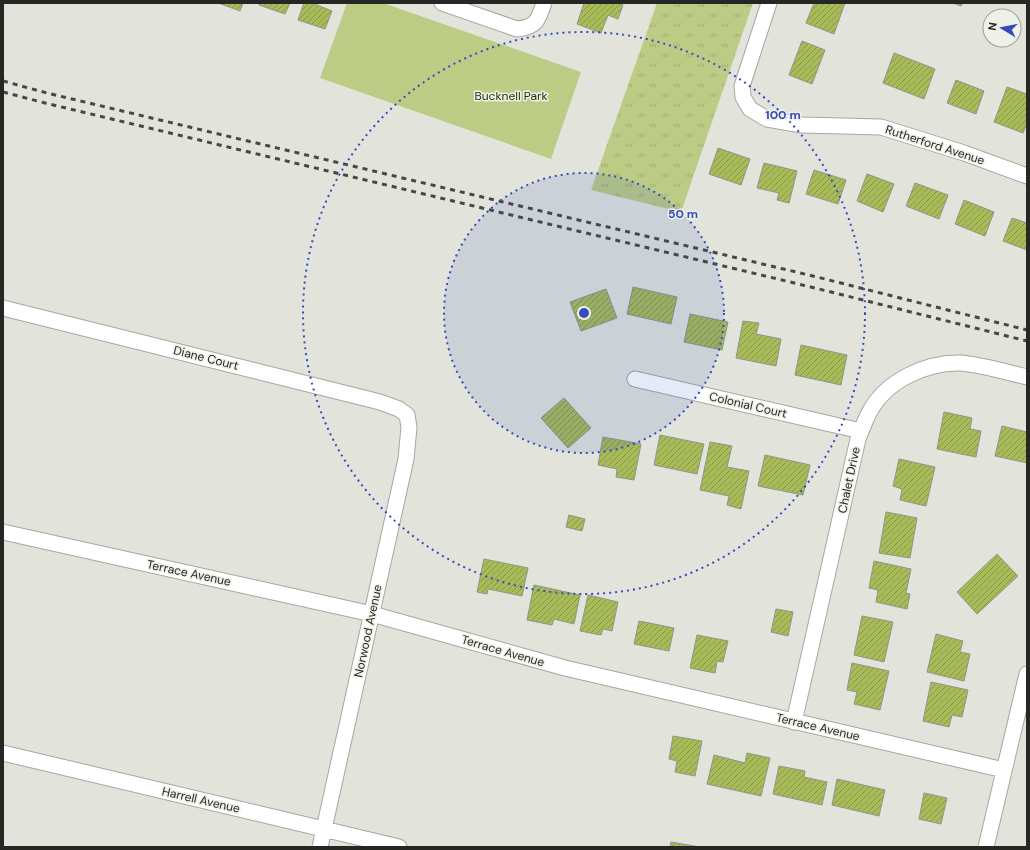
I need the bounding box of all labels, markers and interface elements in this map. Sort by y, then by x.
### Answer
north arrow [982,8,1022,48]
text: N [985,21,1000,31]
park label: Bucknell Park [475,88,547,104]
text: 100 m [765,107,801,123]
street label: Rutherford Avenue [883,121,987,169]
text: 50 m [668,206,698,222]
centre of rings [577,306,591,320]
street label: Diane Court [172,342,240,374]
street label: Colonial Court [708,388,789,422]
street label: Chalet Drive [834,445,864,515]
street label: Terrace Avenue [146,556,233,590]
street label: Norwood Avenue [350,583,386,679]
street label: Terrace Avenue [460,632,546,671]
street label: Terrace Avenue [775,710,862,744]
street label: Harrell Avenue [160,783,242,817]

